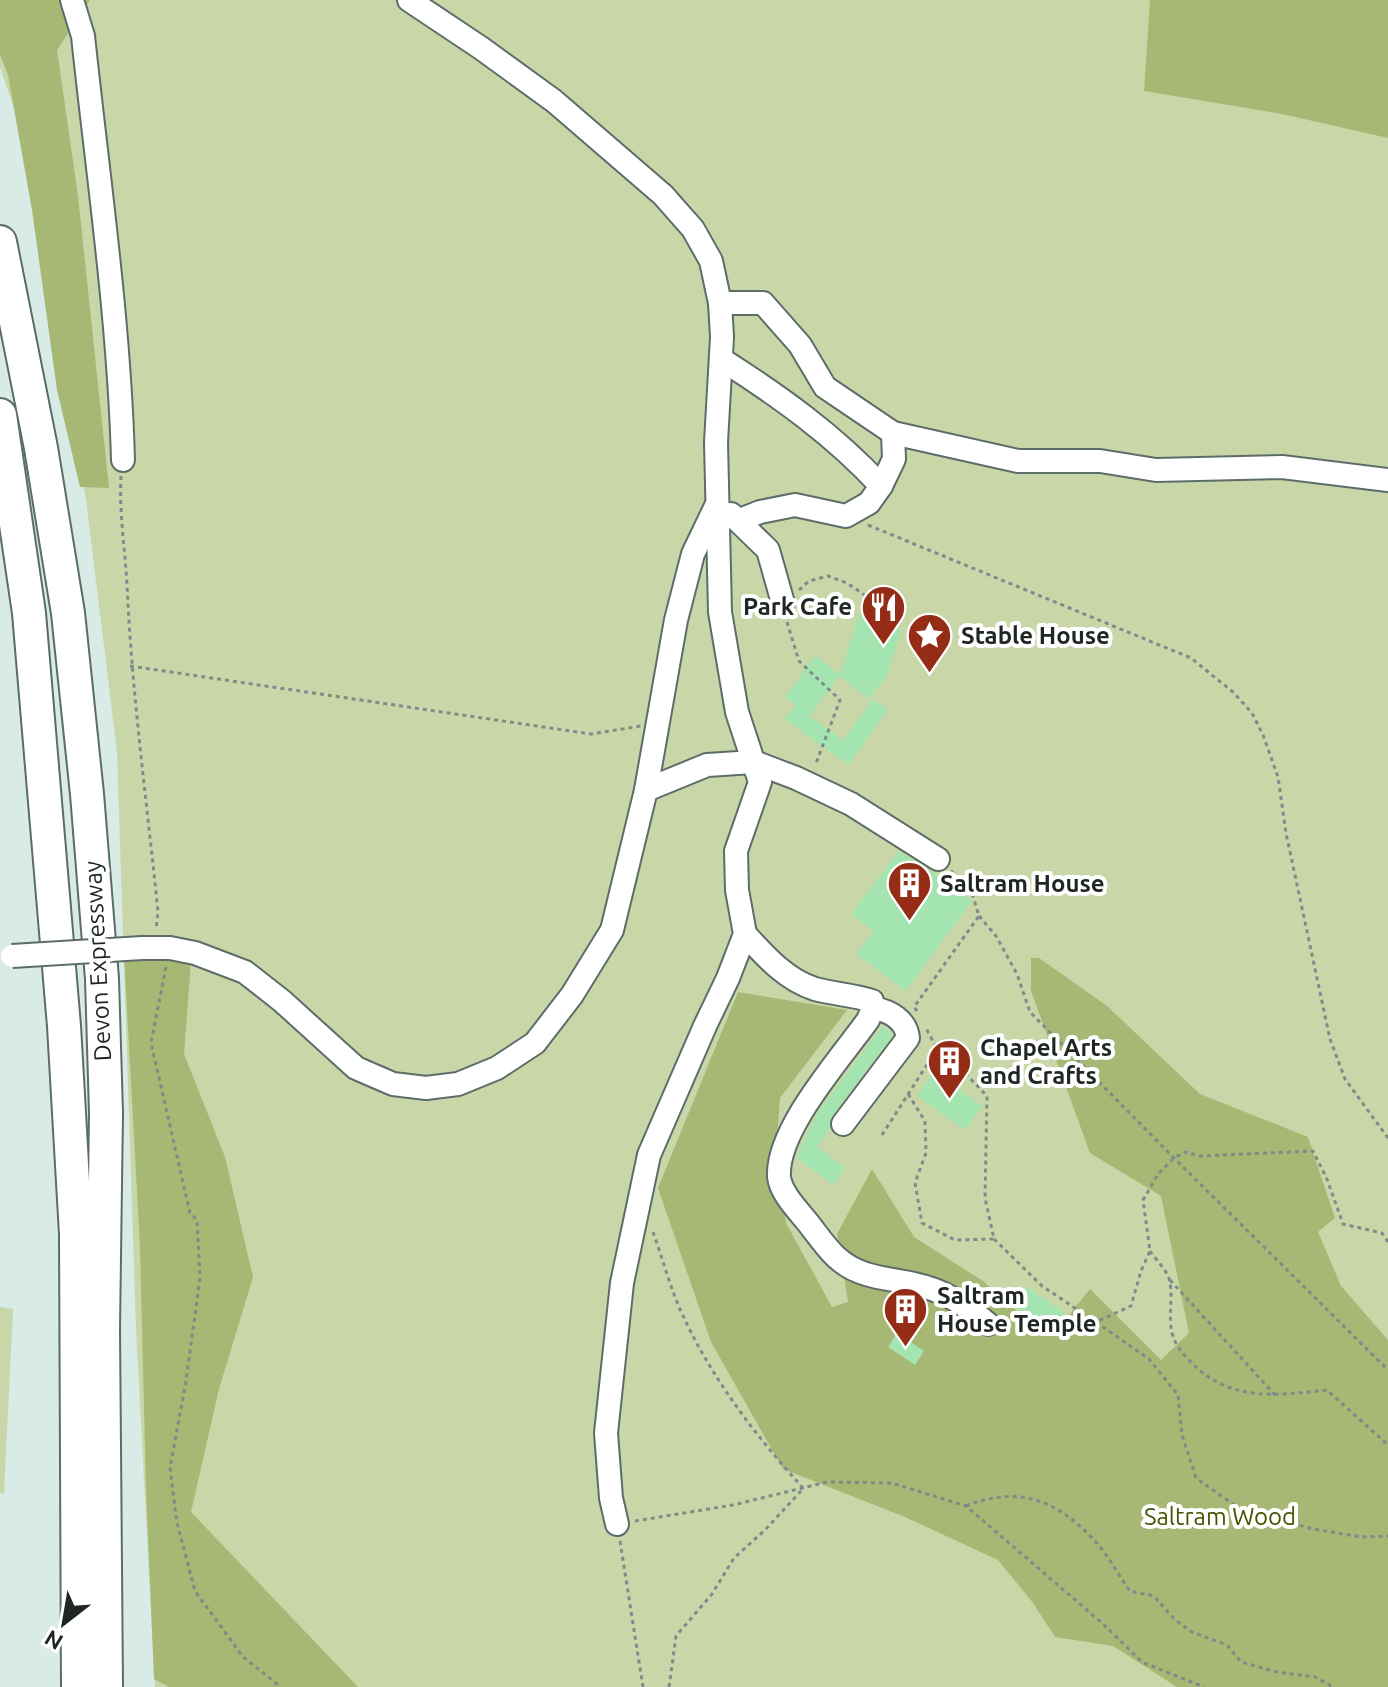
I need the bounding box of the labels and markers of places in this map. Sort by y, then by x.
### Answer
restaurant icon: Park Cafe [859,583,907,646]
place label: Park Cafe [743,593,852,620]
place icon: Stable House [906,612,954,675]
place label: Stable House [961,622,1110,649]
building icon: Saltram House [885,860,933,923]
place label: Saltram House [940,870,1105,897]
place label: Chapel Arts and Crafts [980,1034,1112,1089]
building icon: Chapel Arts and Crafts [925,1038,973,1101]
place label: Saltram House Temple [937,1282,1096,1337]
building icon: Saltram House Temple [882,1286,930,1349]

